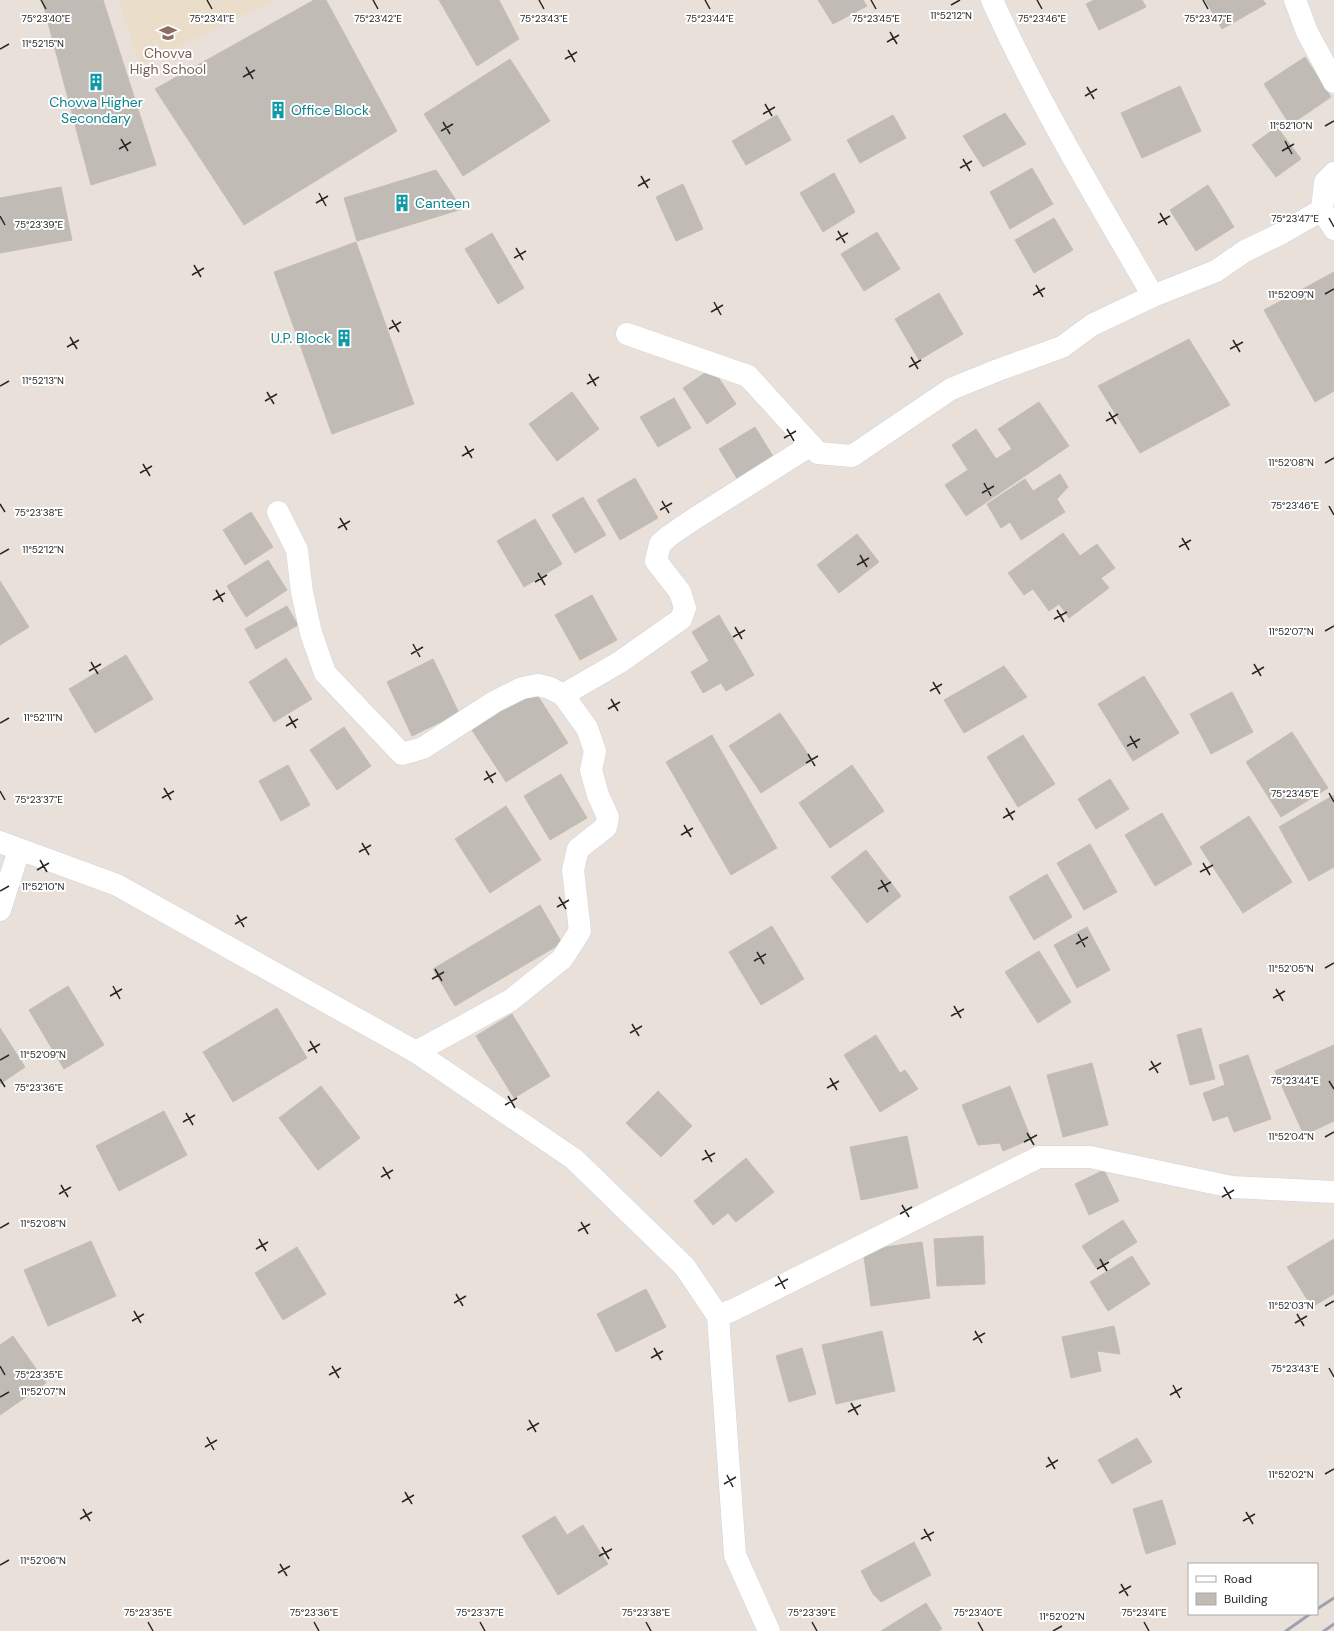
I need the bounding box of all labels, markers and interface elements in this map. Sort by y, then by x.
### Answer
text: 11°52'12"N [930,9,972,22]
text: 75°23'40"E [22,12,71,25]
text: 75°23'41"E [189,12,235,25]
text: 75°23'42"E [354,12,402,25]
text: 75°23'43"E [520,12,568,25]
text: 75°23'44"E [686,12,734,25]
text: 75°23'45"E [852,12,900,25]
text: 75°23'46"E [1018,12,1066,25]
text: 75°23'47"E [1184,12,1232,25]
school or university icon: Chovva High School [158,23,178,43]
text: 11°52'15"N [22,37,64,50]
place label: Chovva High School [130,44,206,78]
building icon: Chovva Higher Secondary [86,72,106,92]
place label: Chovva Higher Secondary [49,93,143,127]
building icon: Office Block [268,100,288,120]
place label: Office Block [291,101,369,119]
text: 11°52'10"N [1270,119,1312,132]
building icon: Canteen [392,193,412,213]
place label: Canteen [415,194,470,212]
text: 75°23'47"E [1271,212,1319,225]
text: 75°23'39"E [15,218,63,231]
text: 11°52'09"N [1268,288,1314,301]
building icon: U.P. Block [334,328,354,348]
place label: U.P. Block [271,329,331,347]
text: 11°52'13"N [22,374,64,387]
text: 11°52'08"N [1268,456,1314,469]
text: 75°23'46"E [1271,499,1319,512]
text: 75°23'38"E [15,506,64,519]
text: 11°52'12"N [22,543,64,556]
text: 11°52'07"N [1268,625,1314,638]
text: 11°52'11"N [23,711,63,724]
text: 75°23'45"E [1271,787,1319,800]
text: 75°23'37"E [15,793,63,806]
text: 11°52'10"N [22,880,64,893]
text: 11°52'05"N [1268,962,1314,975]
text: 11°52'09"N [20,1048,66,1061]
text: 75°23'44"E [1271,1074,1319,1087]
text: 75°23'36"E [15,1081,64,1094]
text: 11°52'04"N [1268,1130,1314,1143]
text: 11°52'08"N [20,1217,66,1230]
text: 11°52'03"N [1268,1299,1314,1312]
text: 75°23'43"E [1271,1362,1319,1375]
text: 75°23'35"E [15,1368,63,1381]
text: 11°52'07"N [20,1385,66,1398]
text: 11°52'02"N [1268,1468,1314,1481]
text: 11°52'06"N [20,1554,66,1567]
legend [1188,1563,1318,1615]
text: Road [1224,1571,1252,1587]
text: Building [1224,1591,1268,1607]
text: 75°23'35"E [124,1606,172,1619]
text: 75°23'36"E [290,1606,339,1619]
text: 75°23'37"E [456,1606,504,1619]
text: 75°23'38"E [622,1606,671,1619]
text: 75°23'39"E [788,1606,836,1619]
text: 75°23'40"E [954,1606,1003,1619]
text: 75°23'41"E [1121,1606,1167,1619]
text: 11°52'02"N [1039,1610,1085,1623]

